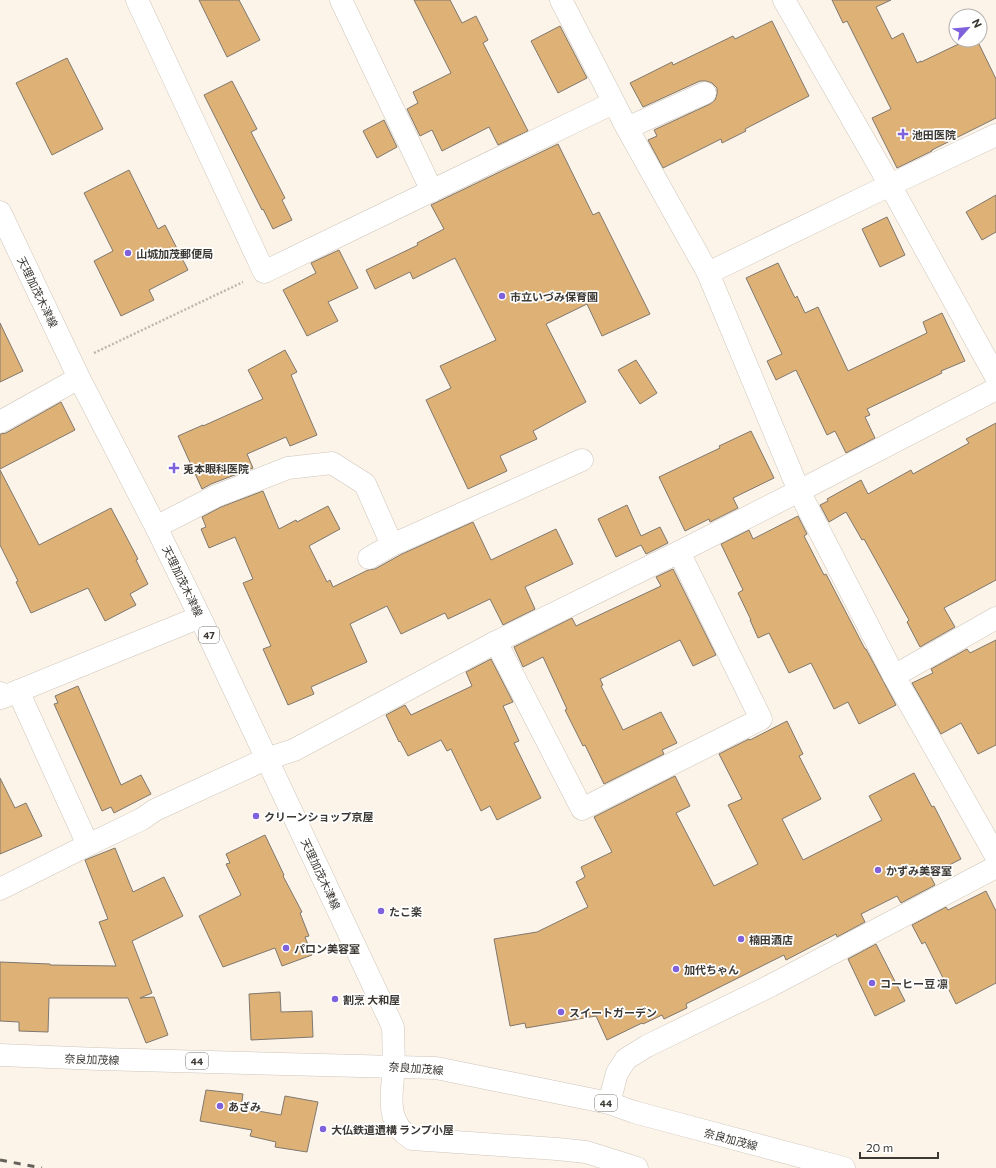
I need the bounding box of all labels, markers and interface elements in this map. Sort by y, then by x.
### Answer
north arrow [948,8,988,48]
text: N [970,17,985,30]
marker: 池田医院 [897,128,909,140]
place label: 池田医院 [912,128,956,141]
place label: 山城加茂郵便局 [136,247,213,260]
marker: 山城加茂郵便局 [123,248,133,258]
street label: 天理加茂木津線 [15,255,61,329]
place label: 市立いづみ保育園 [510,290,598,303]
marker: 市立いづみ保育園 [497,291,507,301]
marker: 兎本眼科医院 [168,462,180,474]
place label: 兎本眼科医院 [183,462,249,475]
street label: 天理加茂木津線 [160,544,206,618]
road number: 47 [199,627,219,643]
place label: クリーンショップ京屋 [264,810,373,823]
marker: クリーンショップ京屋 [251,811,261,821]
street label: 天理加茂木津線 [299,836,343,912]
place label: かずみ美容室 [886,864,952,877]
marker: かずみ美容室 [873,865,883,875]
place label: たこ楽 [389,905,422,918]
marker: たこ楽 [376,906,386,916]
place label: 楠田酒店 [749,933,793,946]
marker: 楠田酒店 [736,934,746,944]
place label: パロン美容室 [294,942,360,955]
marker: パロン美容室 [281,943,291,953]
place label: 加代ちゃん [684,963,739,976]
marker: 加代ちゃん [671,964,681,974]
place label: コーヒー豆 凛 [880,977,948,990]
marker: コーヒー豆 凛 [867,978,877,988]
place label: 割烹 大和屋 [343,993,400,1006]
marker: 割烹 大和屋 [330,994,340,1004]
place label: スイートガーデン [569,1006,657,1019]
marker: スイートガーデン [556,1007,566,1017]
street label: 奈良加茂線 [64,1052,120,1066]
road number: 44 [186,1053,208,1069]
street label: 奈良加茂線 [388,1060,444,1076]
road number: 44 [595,1095,617,1111]
place label: あざみ [228,1100,261,1113]
marker: あざみ [215,1101,225,1111]
place label: 大仏鉄道遺構 ランプ小屋 [331,1123,454,1136]
marker: 大仏鉄道遺構 ランプ小屋 [318,1124,328,1134]
street label: 奈良加茂線 [703,1126,759,1152]
scale bar [860,1134,938,1160]
text: 20 m [866,1140,893,1154]

